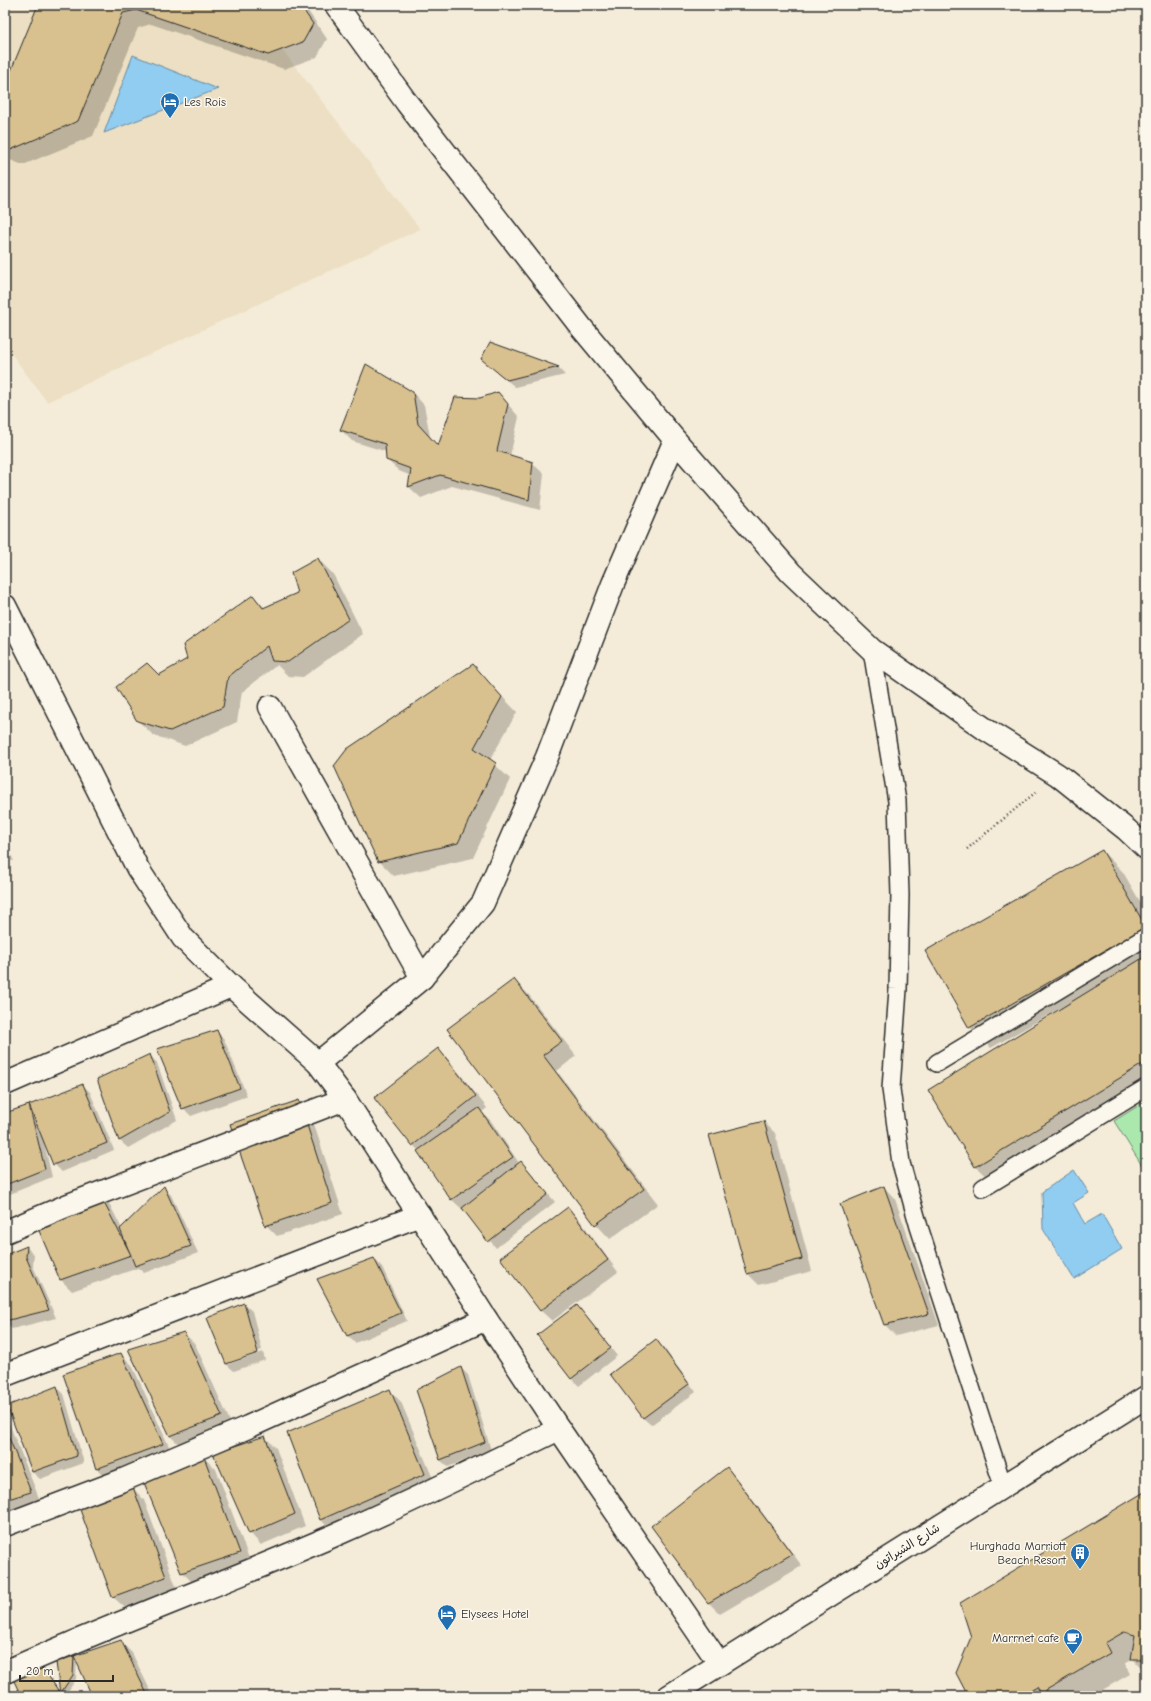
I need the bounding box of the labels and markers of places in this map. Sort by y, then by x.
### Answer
hotel icon: Les Rois [159,91,181,119]
place label: Les Rois [184,95,226,109]
place label: Hurghada Marriott Beach Resort [970,1539,1067,1567]
building icon: Hurghada Marriott Beach Resort [1069,1542,1091,1570]
hotel icon: Elysees Hotel [436,1603,458,1631]
place label: Elysees Hotel [461,1607,529,1621]
cafe icon: Marrnet cafe [1062,1627,1084,1655]
place label: Marrnet cafe [992,1631,1059,1645]

